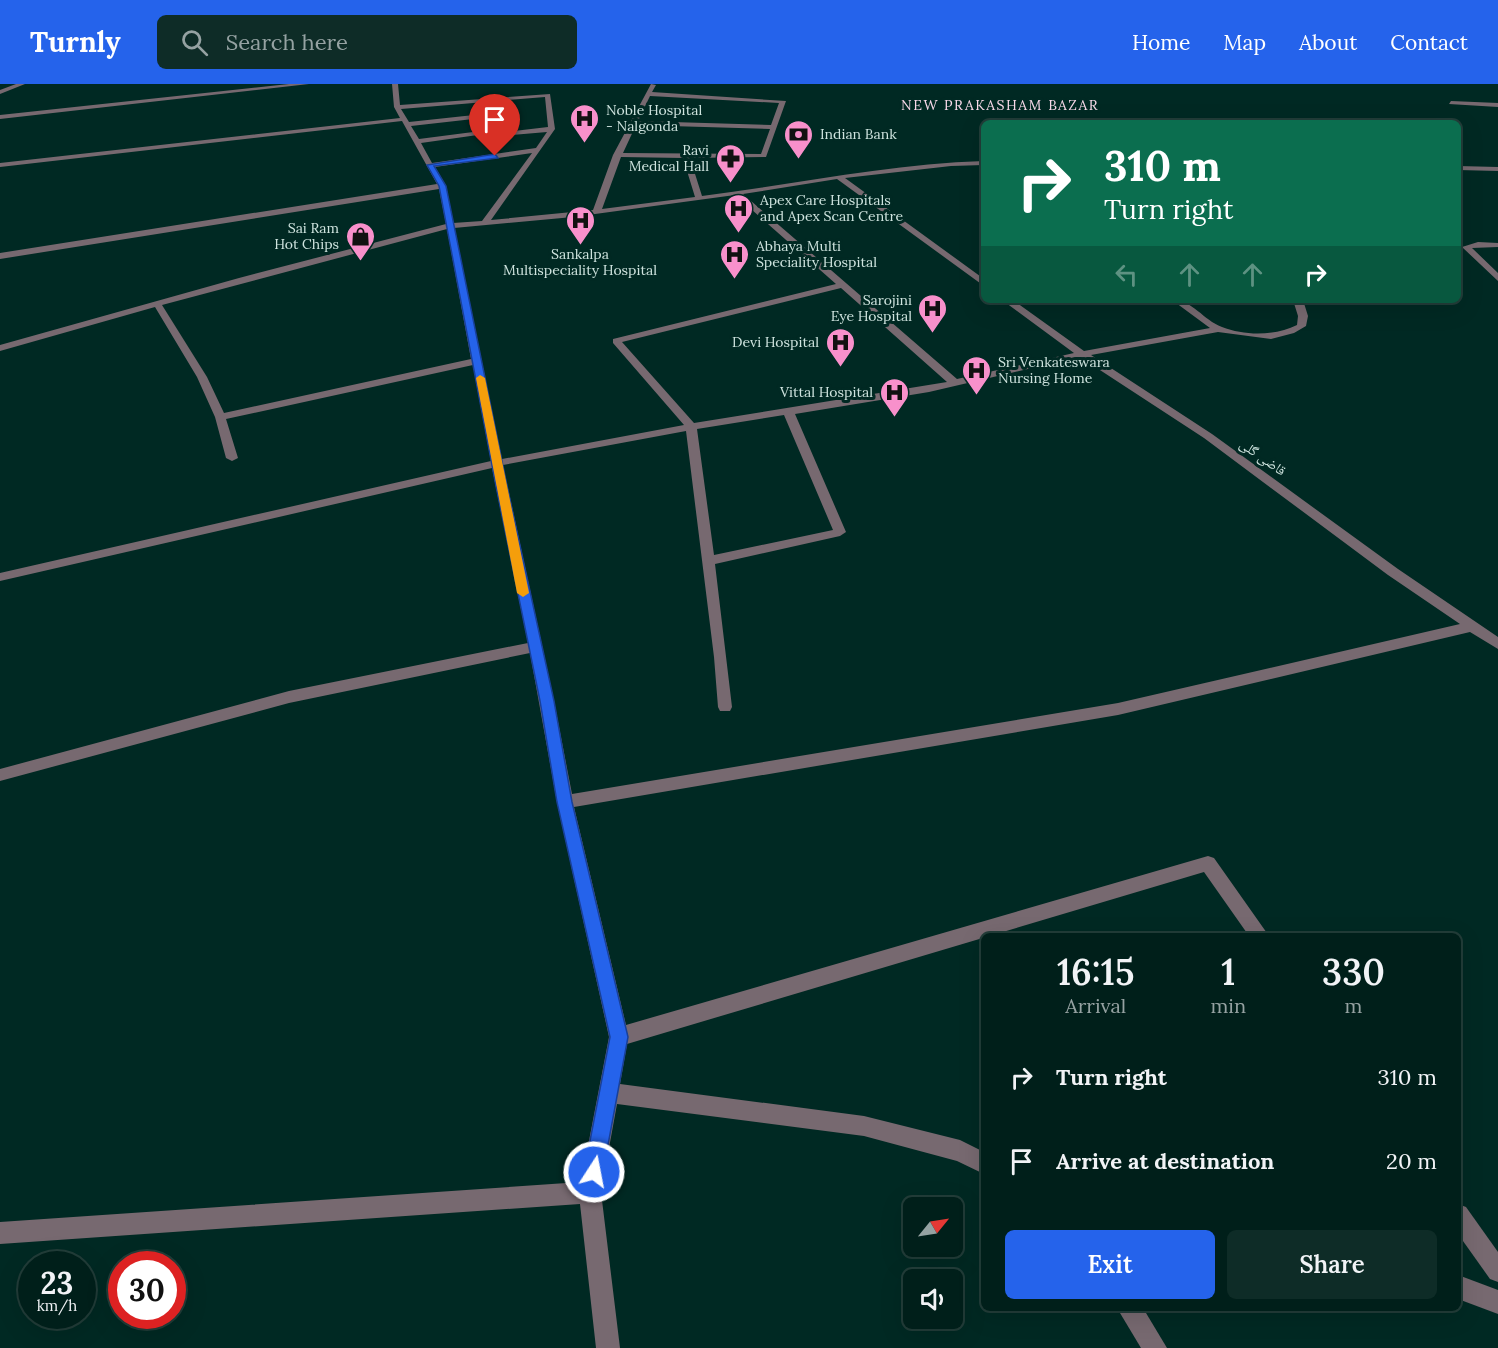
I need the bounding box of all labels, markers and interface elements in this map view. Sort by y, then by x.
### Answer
search box [157,15,577,69]
text: Turnly [30,24,121,60]
icon: search [178,26,211,59]
text: Search here [226,28,348,56]
text: Home [1132,29,1190,56]
text: Map [1223,29,1266,56]
text: About [1299,29,1357,56]
text: Contact [1390,29,1468,56]
pin [469,94,520,156]
district label: NEW PRAKASHAM BAZAR [901,96,1099,114]
place label: Noble Hospital - Nalgonda [606,101,702,135]
hospital icon: Noble Hospital - Nalgonda [569,102,601,144]
icon: arrive [478,103,511,136]
bank icon: Indian Bank [783,118,815,160]
place label: Indian Bank [820,125,897,143]
text: 310 m [1104,139,1221,193]
place label: Ravi Medical Hall [629,141,709,175]
pharmacy icon: Ravi Medical Hall [714,142,746,184]
icon: right [1005,144,1083,222]
place label: Apex Care Hospitals and Apex Scan Centre [759,191,903,225]
hospital icon: Apex Care Hospitals and Apex Scan Centre [723,192,755,234]
text: Turn right [1104,192,1233,226]
hospital icon: Sankalpa Multispeciality Hospital [564,204,596,246]
place label: Sai Ram Hot Chips [274,219,339,253]
shop icon: Sai Ram Hot Chips [344,220,376,262]
place label: Abhaya Multi Speciality Hospital [755,237,877,271]
hospital icon: Abhaya Multi Speciality Hospital [719,238,751,280]
place label: Sankalpa Multispeciality Hospital [503,245,657,279]
icon: left [1110,258,1143,291]
icon: ahead [1173,258,1206,291]
icon: ahead [1236,258,1269,291]
icon: right [1299,258,1332,291]
place label: Sarojini Eye Hospital [831,291,912,325]
hospital icon: Sarojini Eye Hospital [917,292,949,334]
hospital icon: Devi Hospital [824,326,856,368]
place label: Devi Hospital [732,333,819,351]
place label: Sri Venkateswara Nursing Home [998,353,1110,387]
hospital icon: Sri Venkateswara Nursing Home [961,354,993,396]
hospital icon: Vittal Hospital [878,376,910,418]
place label: Vittal Hospital [779,383,873,401]
street label: قاضی گلی [1236,435,1290,480]
text: 16:15 [1057,949,1134,995]
text: 1 [1221,949,1235,995]
text: 330 [1322,949,1385,995]
text: Arrival [1065,993,1126,1018]
text: min [1210,993,1246,1018]
text: m [1345,993,1362,1018]
icon: right [1005,1061,1038,1094]
text: Turn right [1056,1063,1167,1091]
text: 310 m [1378,1063,1437,1091]
position arrow [562,1140,626,1204]
icon: arrive [1005,1145,1038,1178]
text: Arrive at destination [1056,1147,1274,1175]
text: 20 m [1386,1147,1437,1175]
north arrow [903,1197,963,1257]
map controls [903,1197,963,1329]
button: Exit [1005,1230,1215,1299]
button: Share [1227,1230,1437,1299]
speed limit sign: 30 [108,1251,186,1329]
text: 23 [41,1264,73,1302]
button: sound [903,1269,963,1329]
text: km/h [37,1296,77,1315]

